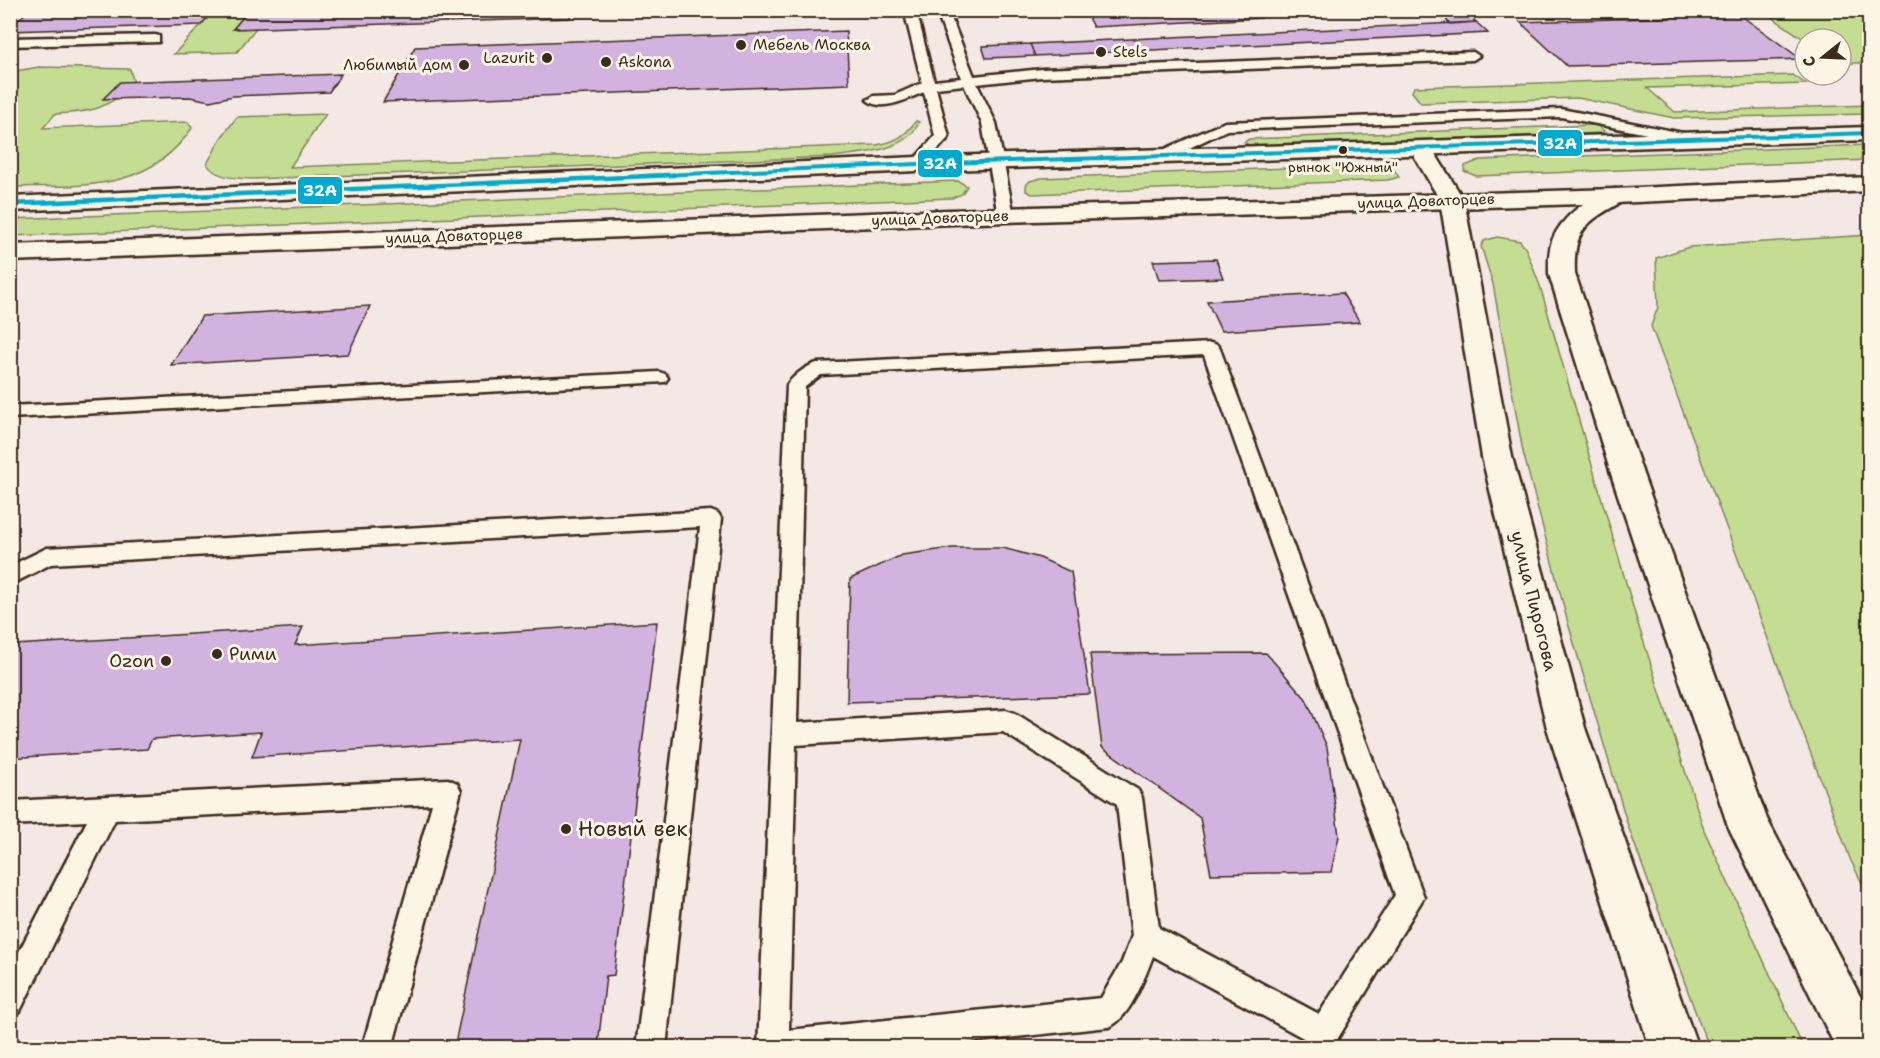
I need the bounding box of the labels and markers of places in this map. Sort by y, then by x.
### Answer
place label: Мебель Москва [753,35,871,55]
marker: Мебель Москва [734,38,748,52]
place label: Stels [1113,42,1148,62]
marker: Stels [1094,45,1108,59]
place label: Lazurit [483,48,535,68]
marker: Lazurit [540,51,554,65]
place label: Askona [618,52,672,72]
place label: Любимый дом [343,55,452,75]
marker: Askona [599,55,613,69]
marker: Любимый дом [457,58,471,72]
marker: рынок "Южный" [1337,144,1349,156]
place label: рынок "Южный" [1288,158,1398,176]
place label: Рими [229,642,277,666]
marker: Рими [210,647,224,661]
place label: Ozon [109,649,154,673]
marker: Ozon [159,654,173,668]
place label: Новый век [578,815,688,843]
marker: Новый век [559,822,573,836]

